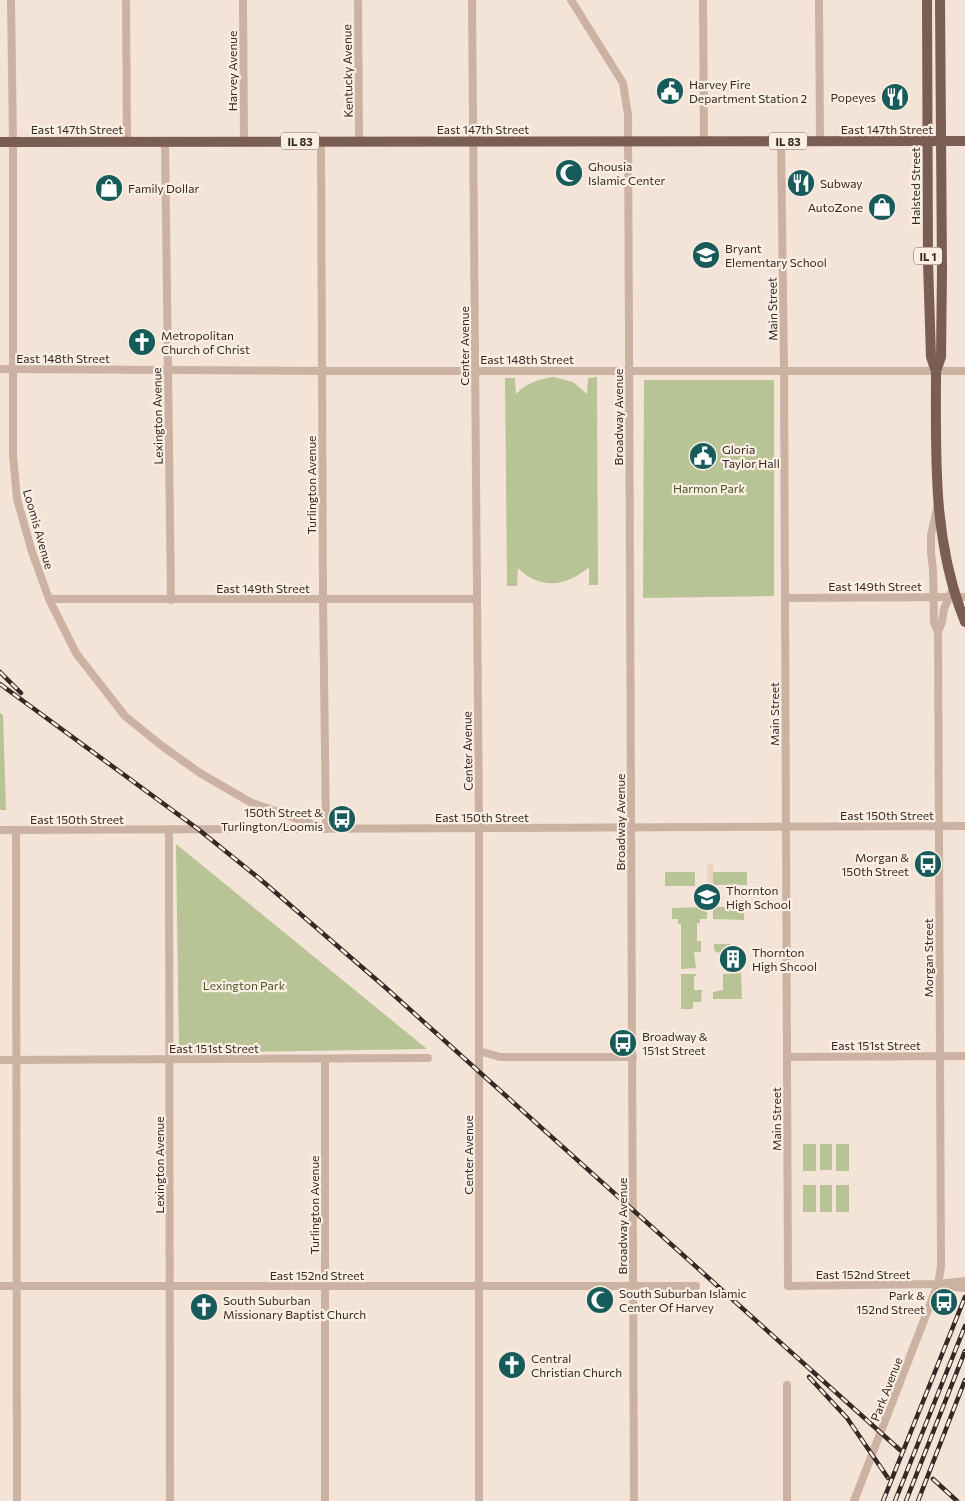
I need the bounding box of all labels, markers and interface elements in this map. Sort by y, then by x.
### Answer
street label: Kentucky Avenue [339,24,355,118]
street label: Harvey Avenue [225,31,239,111]
public building icon: Harvey Fire Department Station 2 [655,76,685,106]
place label: Harvey Fire Department Station 2 [689,77,808,105]
restaurant icon: Popeyes [880,82,910,112]
place label: Popeyes [830,90,876,104]
street label: East 147th Street [31,122,123,136]
street label: East 147th Street [437,122,529,136]
street label: East 147th Street [841,122,933,136]
road number: IL 83 [281,132,319,150]
road number: IL 83 [769,132,807,150]
street label: Halsted Street [908,147,922,225]
mosque icon: Ghousia Islamic Center [554,158,584,188]
place label: Ghousia Islamic Center [588,159,666,187]
restaurant icon: Subway [786,168,816,198]
shop icon: Family Dollar [94,173,124,203]
place label: Subway [820,176,863,190]
place label: Family Dollar [128,181,199,195]
shop icon: AutoZone [867,192,897,222]
place label: AutoZone [808,200,863,214]
school or university icon: Bryant Elementary School [691,240,721,270]
place label: Bryant Elementary School [725,241,827,269]
road number: IL 1 [914,248,942,264]
street label: Main Street [764,277,780,341]
street label: Center Avenue [457,306,471,386]
church icon: Metropolitan Church of Christ [127,327,157,357]
place label: Metropolitan Church of Christ [161,328,250,356]
street label: East 148th Street [16,351,110,365]
street label: East 148th Street [480,352,574,366]
street label: Lexington Avenue [149,367,165,465]
street label: Broadway Avenue [611,369,625,465]
street label: Turlington Avenue [304,436,318,534]
public building icon: Gloria Taylor Hall [688,441,718,471]
place label: Gloria Taylor Hall [722,442,780,470]
park label: Harmon Park [673,481,745,495]
street label: Loomis Avenue [21,487,57,571]
street label: East 149th Street [828,579,922,593]
street label: East 149th Street [216,581,310,595]
street label: Main Street [767,682,781,746]
street label: Center Avenue [459,711,475,791]
street label: Broadway Avenue [613,774,627,870]
bus stop icon: 150th Street & Turlington/Loomis [327,804,357,834]
place label: 150th Street & Turlington/Loomis [221,805,323,833]
street label: East 150th Street [840,808,934,822]
street label: East 150th Street [435,810,529,824]
street label: East 150th Street [30,812,124,826]
bus stop icon: Morgan & 150th Street [913,849,943,879]
place label: Morgan & 150th Street [841,850,909,878]
school or university icon: Thornton High School [692,882,722,912]
place label: Thornton High School [726,883,791,911]
street label: Morgan Street [921,918,935,998]
building icon: Thornton High Shcool [718,944,748,974]
place label: Thornton High Shcool [752,945,817,973]
park label: Lexington Park [203,978,286,992]
bus stop icon: Broadway & 151st Street [608,1028,638,1058]
place label: Broadway & 151st Street [642,1029,708,1057]
street label: East 151st Street [831,1038,921,1052]
street label: East 151st Street [169,1041,259,1055]
street label: Main Street [769,1087,783,1151]
street label: Center Avenue [461,1115,475,1195]
street label: Lexington Avenue [152,1116,166,1214]
street label: Turlington Avenue [307,1156,321,1254]
street label: Broadway Avenue [615,1178,629,1274]
street label: East 152nd Street [816,1267,910,1281]
street label: East 152nd Street [270,1268,364,1282]
mosque icon: South Suburban Islamic Center Of Harvey [585,1285,615,1315]
place label: South Suburban Islamic Center Of Harvey [619,1286,747,1314]
bus stop icon: Park & 152nd Street [929,1287,959,1317]
place label: Park & 152nd Street [856,1288,925,1316]
church icon: South Suburban Missionary Baptist Church [189,1292,219,1322]
place label: South Suburban Missionary Baptist Church [223,1293,366,1321]
church icon: Central Christian Church [497,1350,527,1380]
place label: Central Christian Church [531,1351,622,1379]
street label: Park Avenue [867,1355,905,1423]

